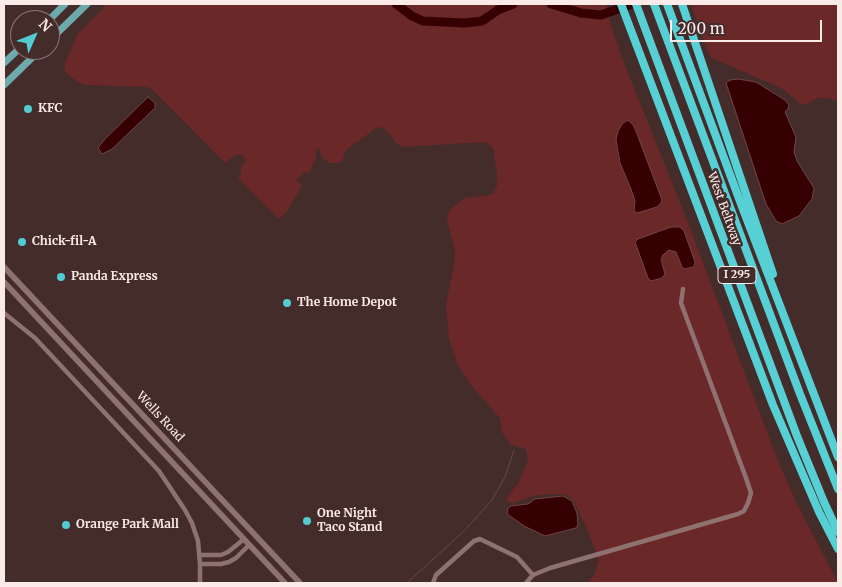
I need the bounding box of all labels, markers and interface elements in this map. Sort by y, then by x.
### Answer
north arrow [10,10,60,60]
scale bar [672,10,824,42]
text: N [35,15,55,36]
text: 200 m [678,19,725,38]
place label: KFC [38,102,62,116]
marker: KFC [22,103,34,115]
street label: West Beltway [704,170,744,248]
place label: Chick-fil-A [32,235,96,249]
marker: Chick-fil-A [16,236,28,248]
road number: I 295 [718,266,756,284]
place label: Panda Express [71,270,158,284]
marker: Panda Express [55,271,67,283]
place label: The Home Depot [297,296,397,310]
marker: The Home Depot [281,297,293,309]
street label: Wells Road [133,389,187,445]
place label: One Night Taco Stand [317,507,382,535]
marker: One Night Taco Stand [301,515,313,527]
place label: Orange Park Mall [76,518,179,532]
marker: Orange Park Mall [60,519,72,531]

